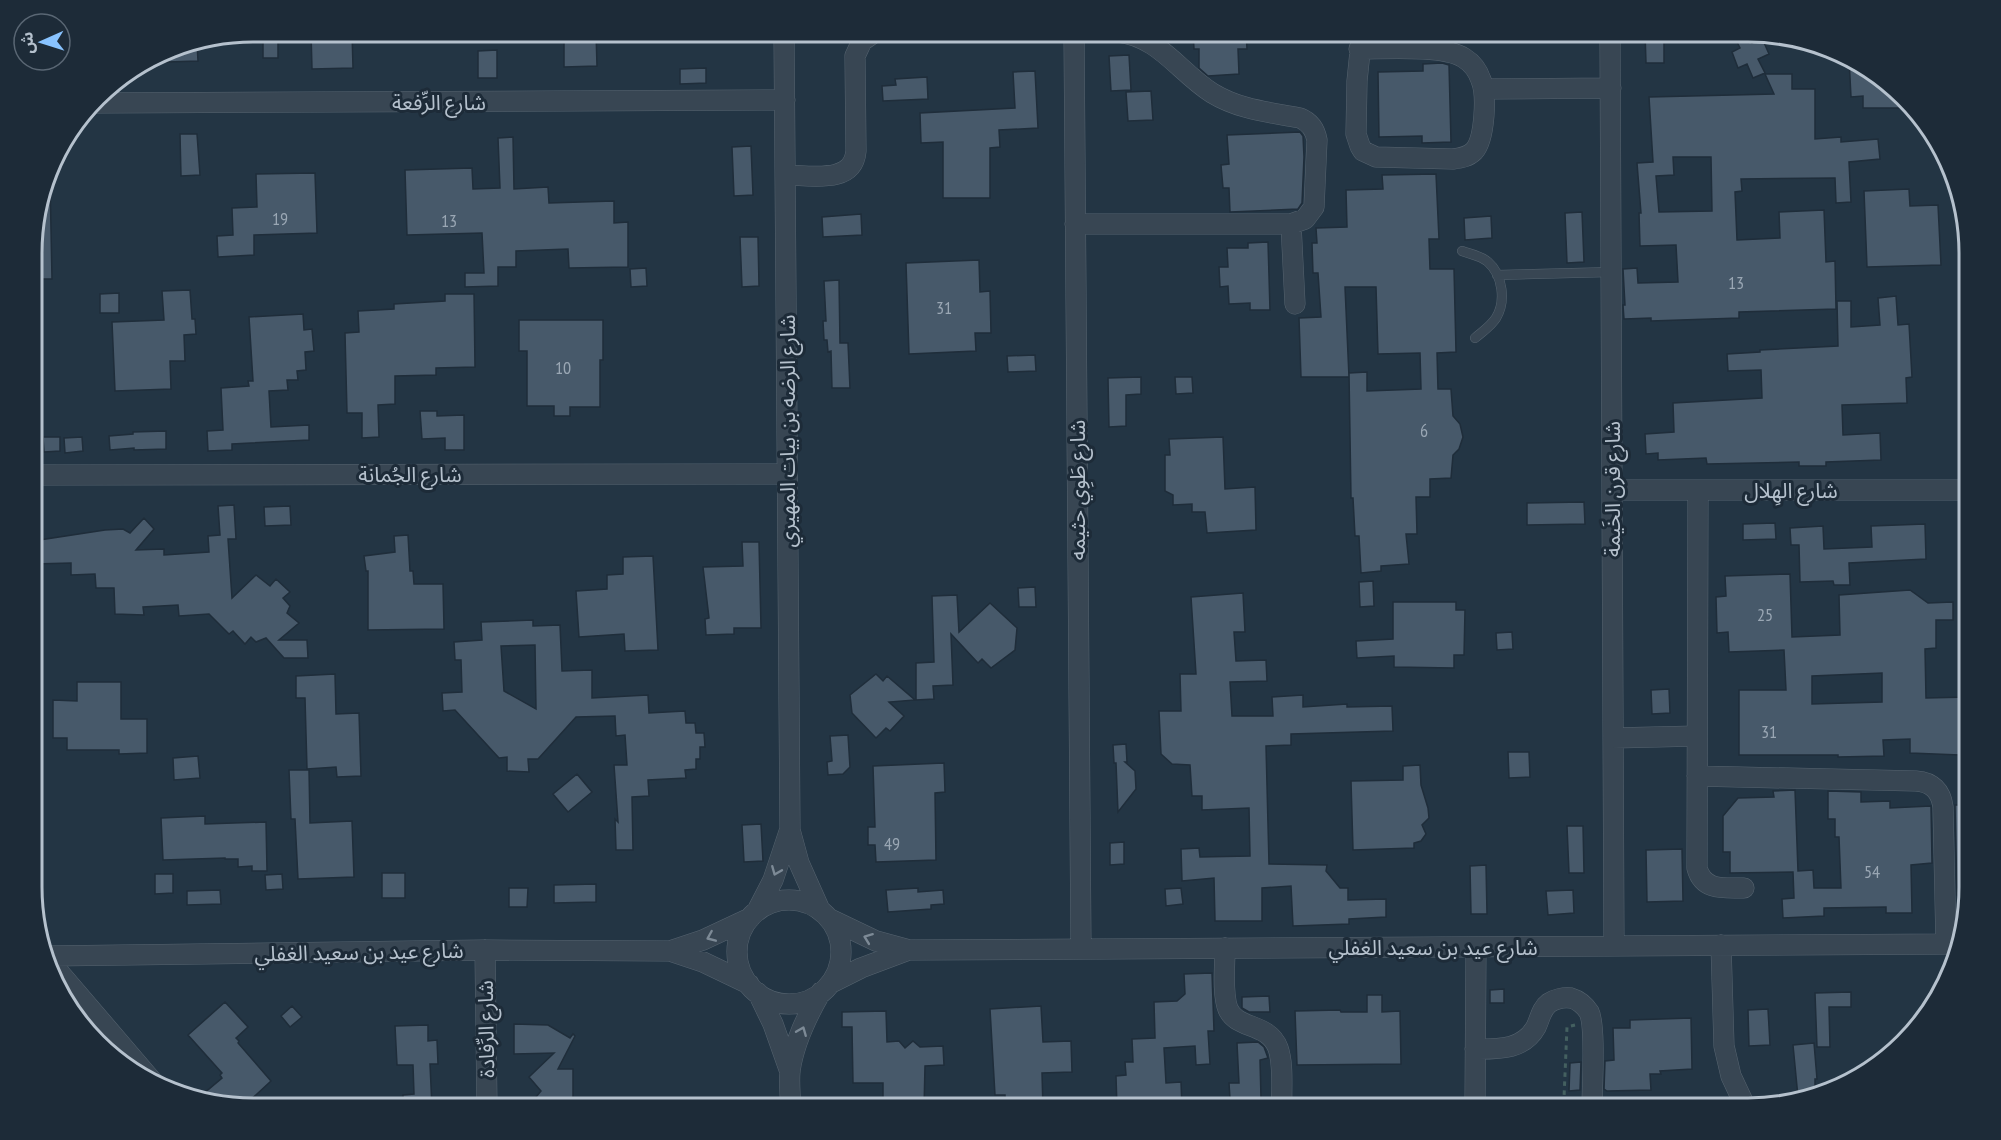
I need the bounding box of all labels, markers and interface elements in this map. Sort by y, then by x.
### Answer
north arrow [12,12,72,72]
text: ش [16,31,38,54]
street label: شارع الرِّفعة [392,89,486,118]
house number: 19 [272,207,288,230]
house number: 13 [441,209,457,232]
house number: 13 [1728,271,1744,294]
house number: 31 [936,296,952,319]
street label: شارع الرضه بن بيات المهيري [774,315,803,547]
house number: 10 [555,356,571,379]
house number: 6 [1420,419,1428,442]
street label: شارع طَوِي حثيمه [1064,420,1094,560]
street label: شارع قرن الخَيمة [1599,421,1628,557]
street label: شارع الجُمانة [358,461,462,490]
street label: شارع الهِلال [1744,477,1838,506]
house number: 25 [1757,603,1773,626]
house number: 31 [1761,720,1777,743]
house number: 49 [884,832,900,855]
house number: 54 [1864,860,1880,883]
one-way arrow [771,865,783,876]
one-way arrow [706,930,717,942]
one-way arrow [864,932,874,945]
street label: شارع عيد بن سعيد الغفلي [1328,934,1538,963]
street label: شارع عيد بن سعيد الغفلي [254,937,464,970]
street label: شارع الرِّفادة [472,980,502,1078]
one-way arrow [794,1026,807,1037]

